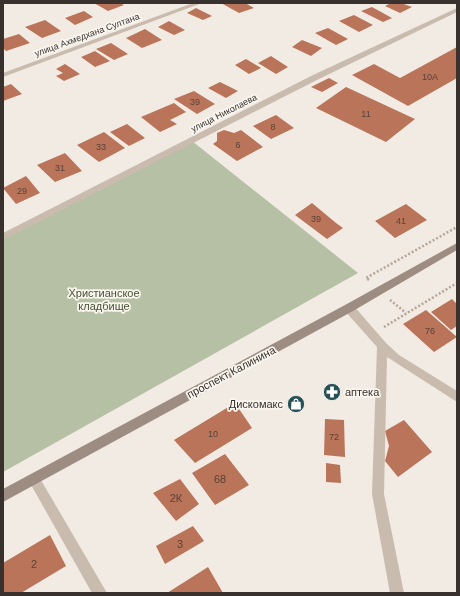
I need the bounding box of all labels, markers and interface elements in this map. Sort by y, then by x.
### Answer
street label: улица Ахмедхана Султана [33,11,141,59]
house number: 10А [422,72,438,82]
street label: улица Николаева [189,92,259,134]
house number: 39 [190,97,200,107]
house number: 11 [361,109,371,119]
house number: 8 [270,122,276,132]
house number: 6 [235,140,241,150]
house number: 33 [96,142,106,152]
house number: 31 [55,163,65,173]
house number: 29 [17,186,27,196]
house number: 39 [311,214,321,224]
house number: 41 [396,216,406,226]
park label: Христианское кладбище [68,287,140,312]
house number: 76 [425,326,435,336]
street label: проспект Калинина [185,343,278,400]
pharmacy icon: аптека [322,382,342,402]
place label: аптека [345,386,380,398]
shop icon: Дискомакс [286,394,306,414]
place label: Дискомакс [229,398,283,410]
house number: 10 [208,429,218,439]
house number: 72 [329,432,339,442]
house number: 68 [214,473,226,485]
house number: 2К [170,492,183,504]
house number: 3 [177,538,183,550]
house number: 2 [31,558,37,570]

